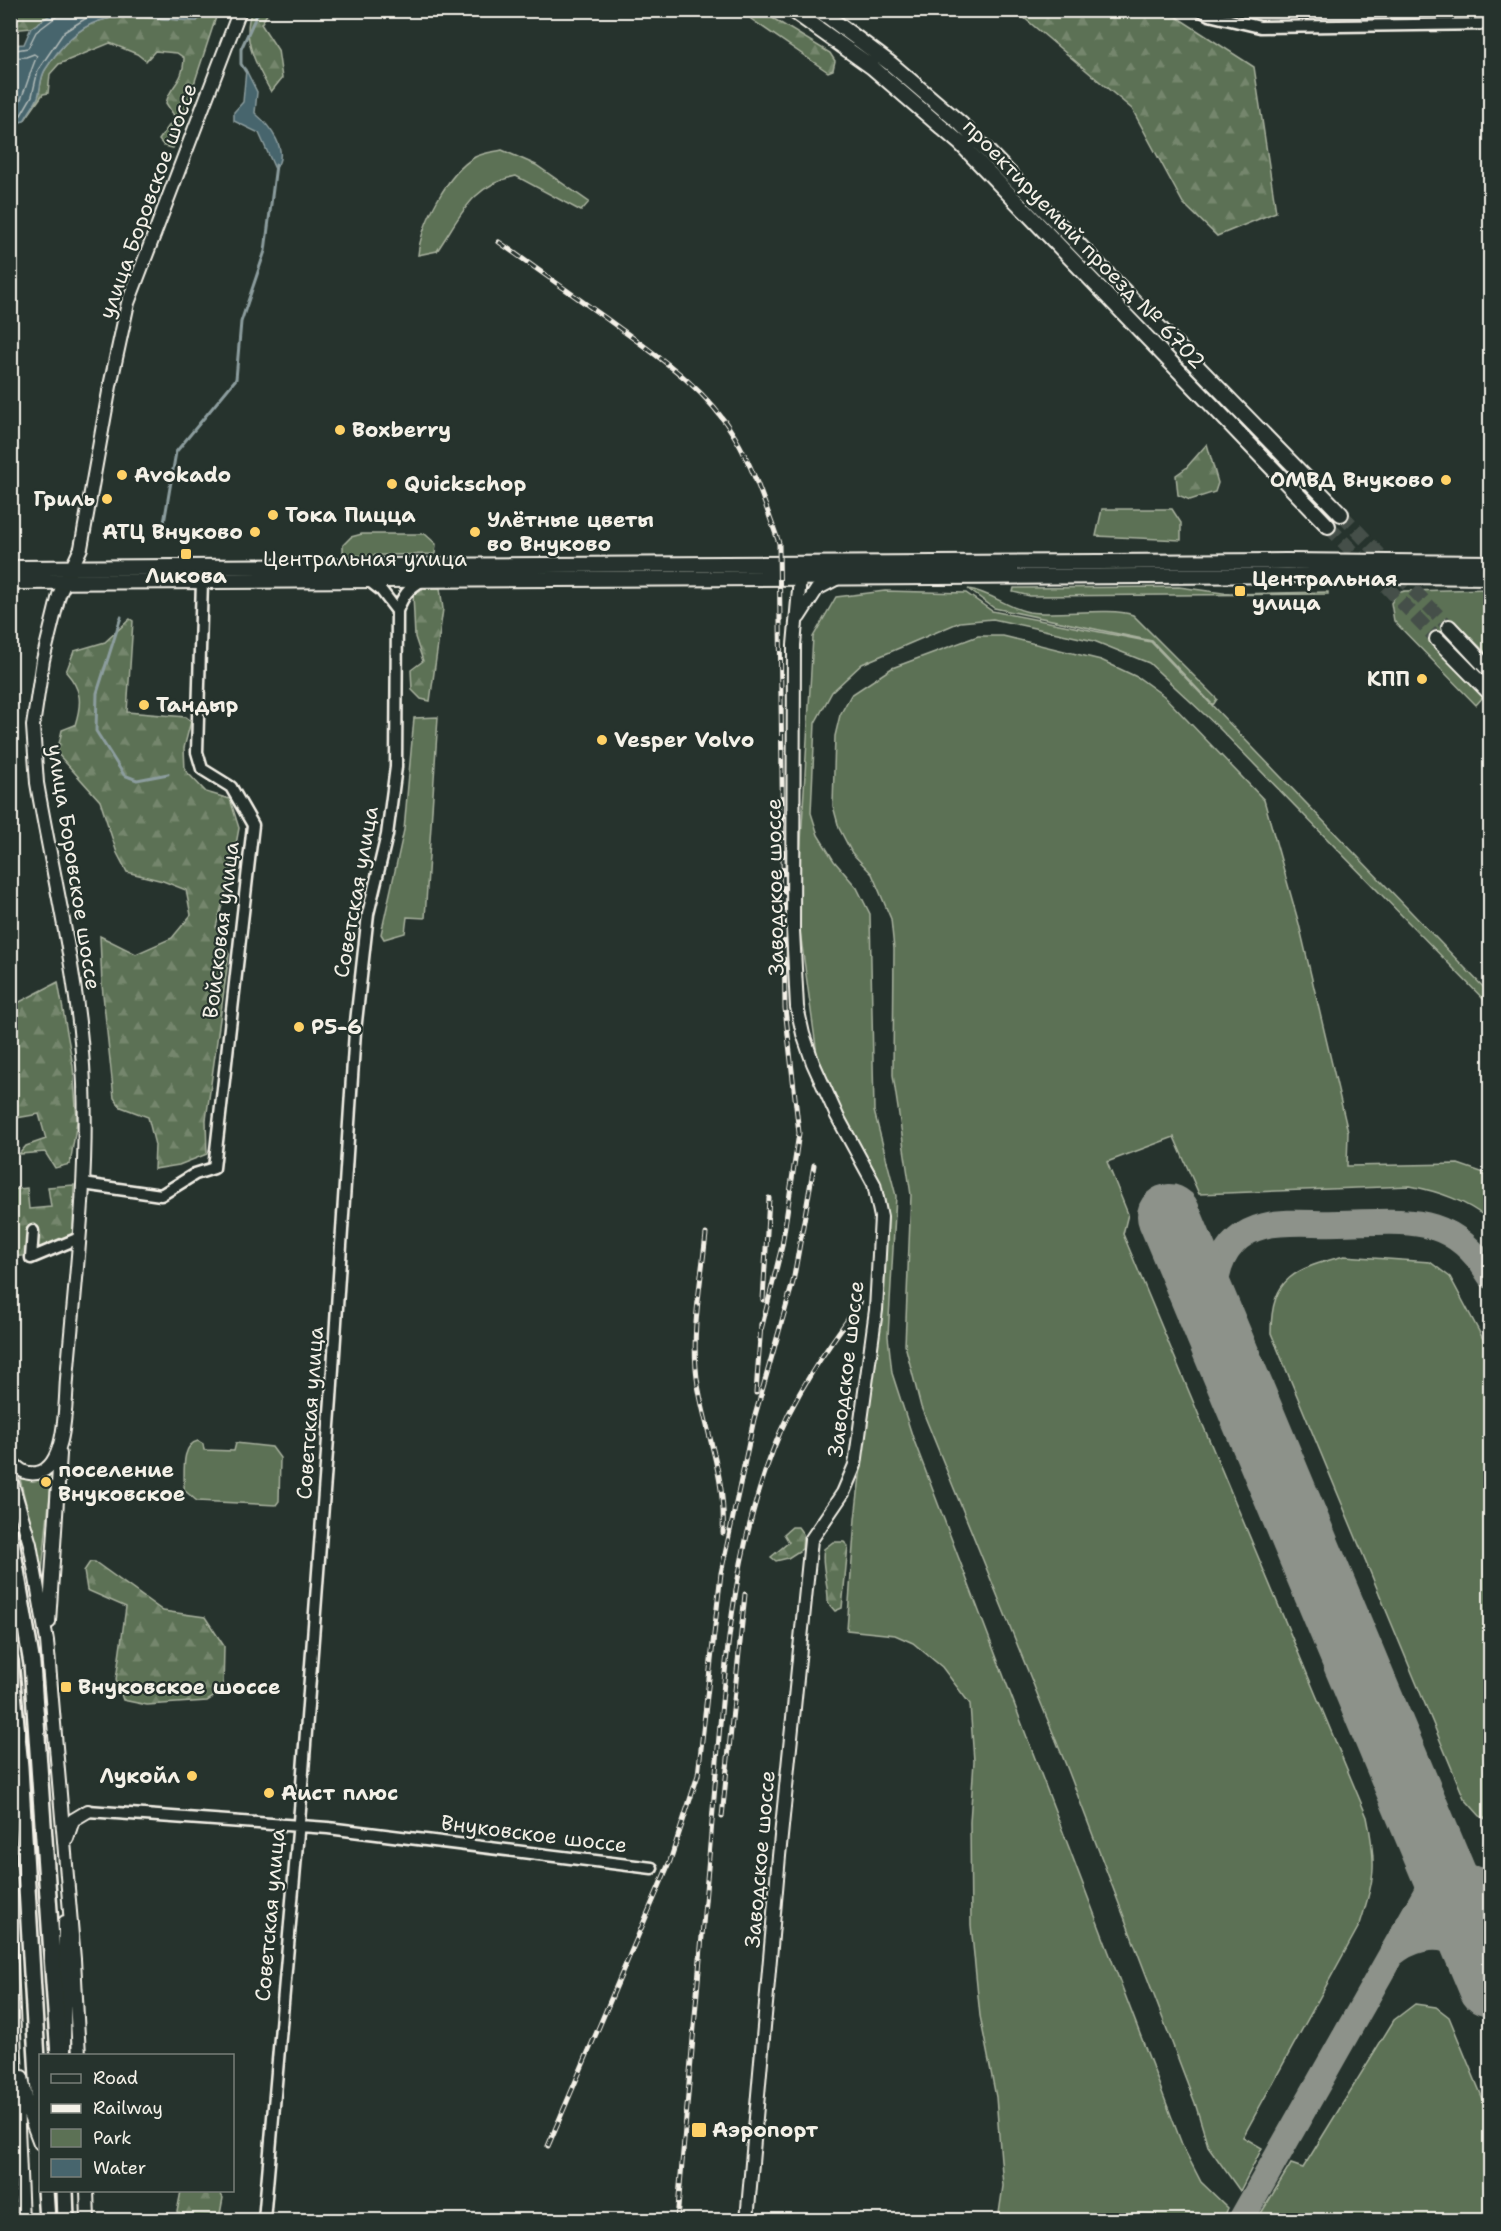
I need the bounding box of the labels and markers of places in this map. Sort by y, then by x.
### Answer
place label: Boxberry [352,416,451,444]
marker: Boxberry [333,423,347,437]
place label: Avokado [134,461,231,489]
place label: ОМВД Внуково [1270,466,1434,494]
marker: Avokado [115,468,129,482]
place label: Quickschop [404,470,526,498]
marker: ОМВД Внуково [1439,473,1453,487]
marker: Quickschop [385,477,399,491]
place label: Гриль [34,485,95,513]
marker: Гриль [100,492,114,506]
place label: Тока Пицца [285,501,416,529]
place label: Улётные цветы во Внуково [487,506,654,558]
marker: Тока Пицца [266,508,280,522]
place label: АТЦ Внуково [102,518,243,546]
marker: АТЦ Внуково [248,525,262,539]
marker: Улётные цветы во Внуково [468,525,482,539]
marker: Ликова [179,547,193,561]
place label: Ликова [145,562,228,590]
place label: Центральная улица [1252,565,1397,617]
marker: Центральная улица [1233,584,1247,598]
place label: КПП [1367,665,1410,693]
marker: КПП [1415,672,1429,686]
place label: Тандыр [156,691,238,719]
marker: Тандыр [137,698,151,712]
place label: Vesper Volvo [614,726,754,754]
marker: Vesper Volvo [595,733,609,747]
place label: Р5-6 [311,1013,362,1041]
marker: Р5-6 [292,1020,306,1034]
place label: поселение Внуковское [58,1456,185,1508]
marker: поселение Внуковское [39,1475,53,1489]
place label: Внуковское шоссе [78,1673,281,1701]
marker: Внуковское шоссе [59,1680,73,1694]
place label: Лукойл [99,1762,180,1790]
marker: Лукойл [185,1769,199,1783]
place label: Аист плюс [281,1779,398,1807]
marker: Аист плюс [262,1786,276,1800]
place label: Аэропорт [712,2116,819,2144]
marker: Аэропорт [690,2121,708,2139]

